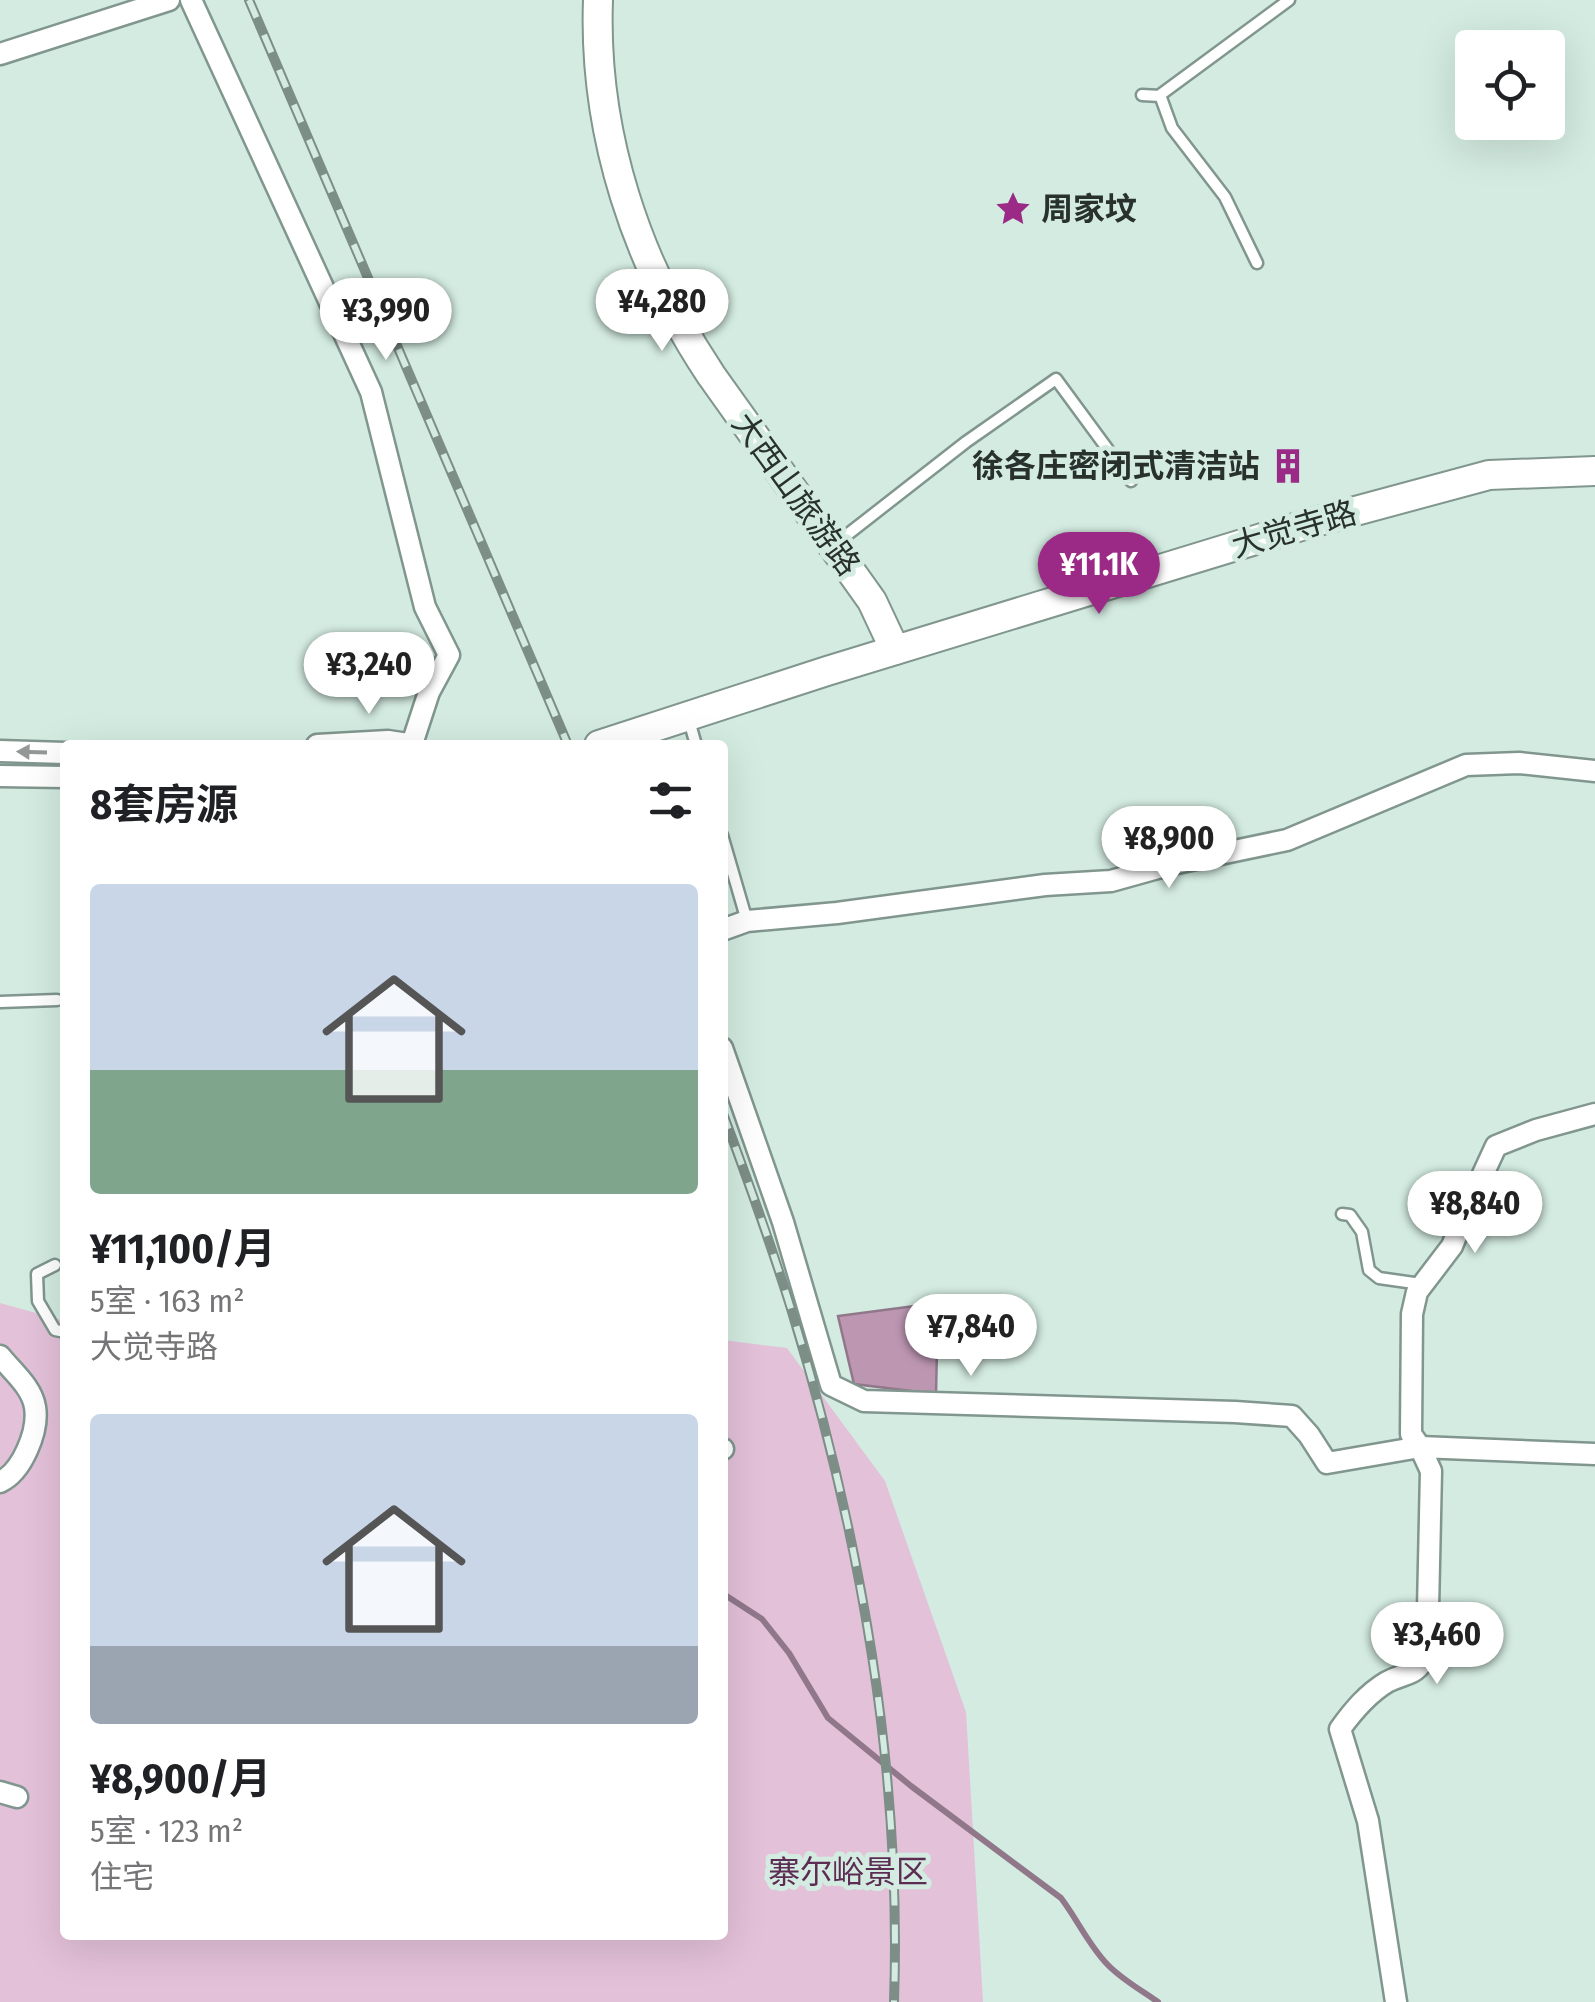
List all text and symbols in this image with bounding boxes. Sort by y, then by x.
map controls [1455,30,1565,140]
button: locate [1455,30,1565,140]
place icon: 周家坟 [994,190,1032,228]
place label: 周家坟 [1041,190,1137,228]
pin: ¥4,280 [581,269,743,354]
pin: ¥3,990 [305,278,467,363]
text: ¥4,280 [618,282,706,320]
text: ¥3,990 [342,291,430,329]
street label: 大西山旅游路 [724,405,868,583]
place label: 徐各庄密闭式清洁站 [972,447,1260,485]
building icon: 徐各庄密闭式清洁站 [1269,447,1307,485]
street label: 大觉寺路 [1227,493,1361,565]
pin: ¥11.1K [1018,532,1180,617]
text: ¥11.1K [1060,545,1138,583]
pin: ¥3,240 [288,632,450,717]
text: ¥3,240 [326,645,412,683]
one-way arrow [16,744,48,760]
icon: filters [643,773,698,828]
text: 8套房源 [90,780,238,830]
pin: ¥8,900 [1088,806,1250,891]
text: ¥8,900 [1123,819,1215,857]
icon: home [304,949,484,1129]
pin: ¥8,840 [1394,1171,1556,1256]
text: ¥8,840 [1429,1184,1521,1222]
text: ¥11,100/月 [90,1224,276,1274]
text: 5室 · 163 m² [90,1282,245,1320]
pin: ¥7,840 [890,1294,1052,1379]
text: ¥7,840 [927,1307,1015,1345]
text: 大觉寺路 [90,1328,218,1366]
icon: home [304,1479,484,1659]
pin: ¥3,460 [1356,1602,1518,1687]
text: ¥3,460 [1393,1615,1481,1653]
text: ¥8,900/月 [90,1754,271,1804]
text: 5室 · 123 m² [90,1812,243,1850]
park label: 寨尔峪景区 [768,1853,928,1891]
text: 住宅 [90,1858,154,1896]

